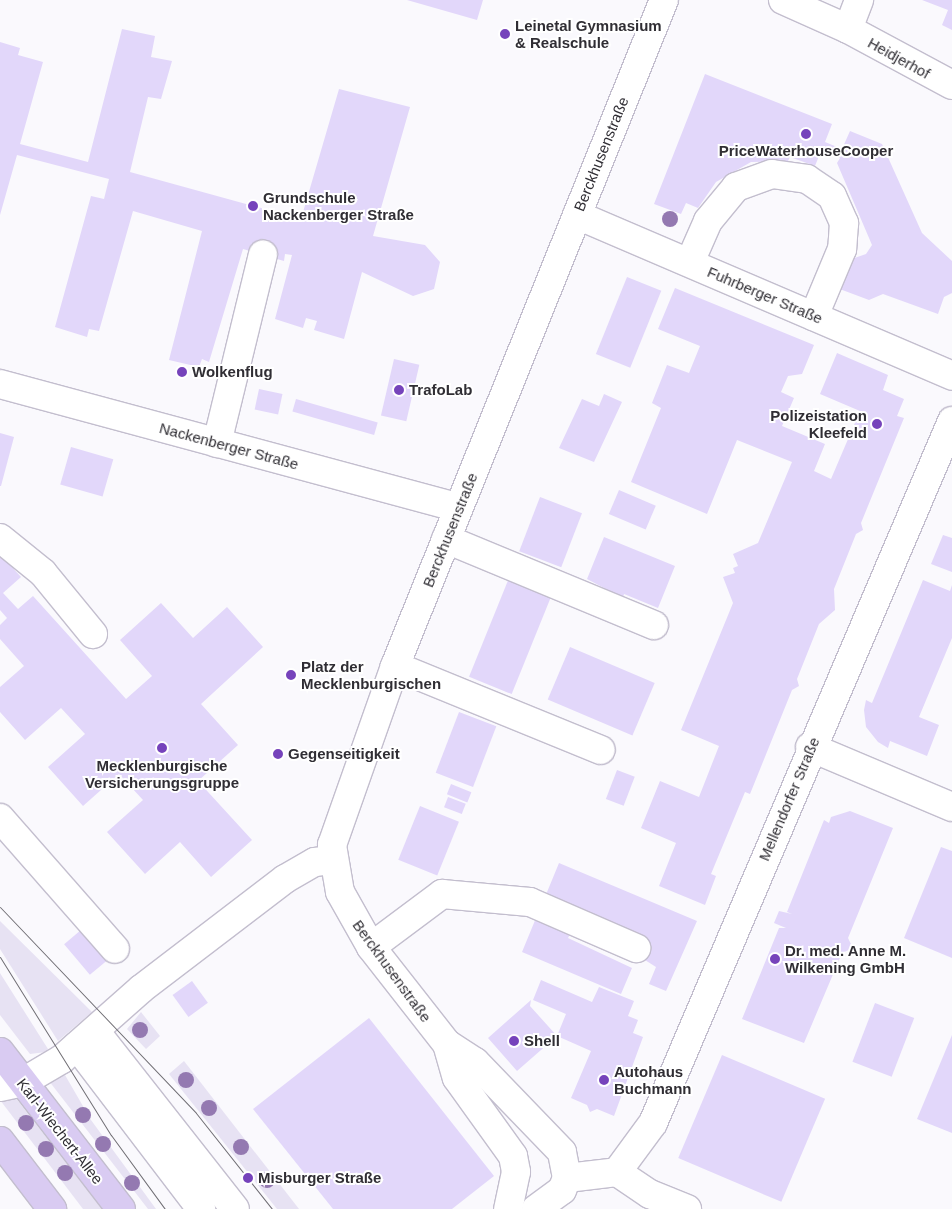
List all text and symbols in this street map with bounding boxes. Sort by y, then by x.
place label: Leinetal Gymnasium & Realschule [515,16,662,51]
marker: Leinetal Gymnasium & Realschule [499,28,511,40]
street label: Heidjerhof [865,34,933,82]
street label: Berckhusenstraße [570,94,632,214]
marker: PriceWaterhouseCooper [800,128,812,140]
place label: PriceWaterhouseCooper [719,142,893,160]
place label: Grundschule Nackenberger Straße [263,188,414,223]
marker: Grundschule Nackenberger Straße [247,200,259,212]
street label: Fuhrberger Straße [705,263,825,327]
place label: Wolkenflug [192,363,273,381]
marker: Wolkenflug [176,366,188,378]
place label: TrafoLab [409,381,472,399]
marker: TrafoLab [393,384,405,396]
place label: Polizeistation Kleefeld [770,406,867,441]
marker: Polizeistation Kleefeld [871,418,883,430]
street label: Nackenberger Straße [157,419,301,473]
street label: Berckhusenstraße [419,470,481,590]
place label: Platz der Mecklenburgischen [301,657,441,692]
marker: Platz der Mecklenburgischen [285,669,297,681]
street label: Mellendorfer Straße [755,734,823,864]
marker: Mecklenburgische Versicherungsgruppe [156,742,168,754]
place label: Gegenseitigkeit [288,745,400,763]
marker: Gegenseitigkeit [272,748,284,760]
place label: Mecklenburgische Versicherungsgruppe [85,756,239,791]
street label: Berckhusenstraße [349,916,435,1026]
place label: Dr. med. Anne M. Wilkening GmbH [785,941,907,976]
marker: Dr. med. Anne M. Wilkening GmbH [769,953,781,965]
place label: Shell [524,1032,560,1050]
marker: Shell [508,1035,520,1047]
place label: Autohaus Buchmann [614,1062,692,1097]
marker: Autohaus Buchmann [598,1074,610,1086]
street label: Karl-Wiechert-Allee [13,1075,107,1187]
place label: Misburger Straße [258,1169,381,1187]
marker: Misburger Straße [242,1172,254,1184]

